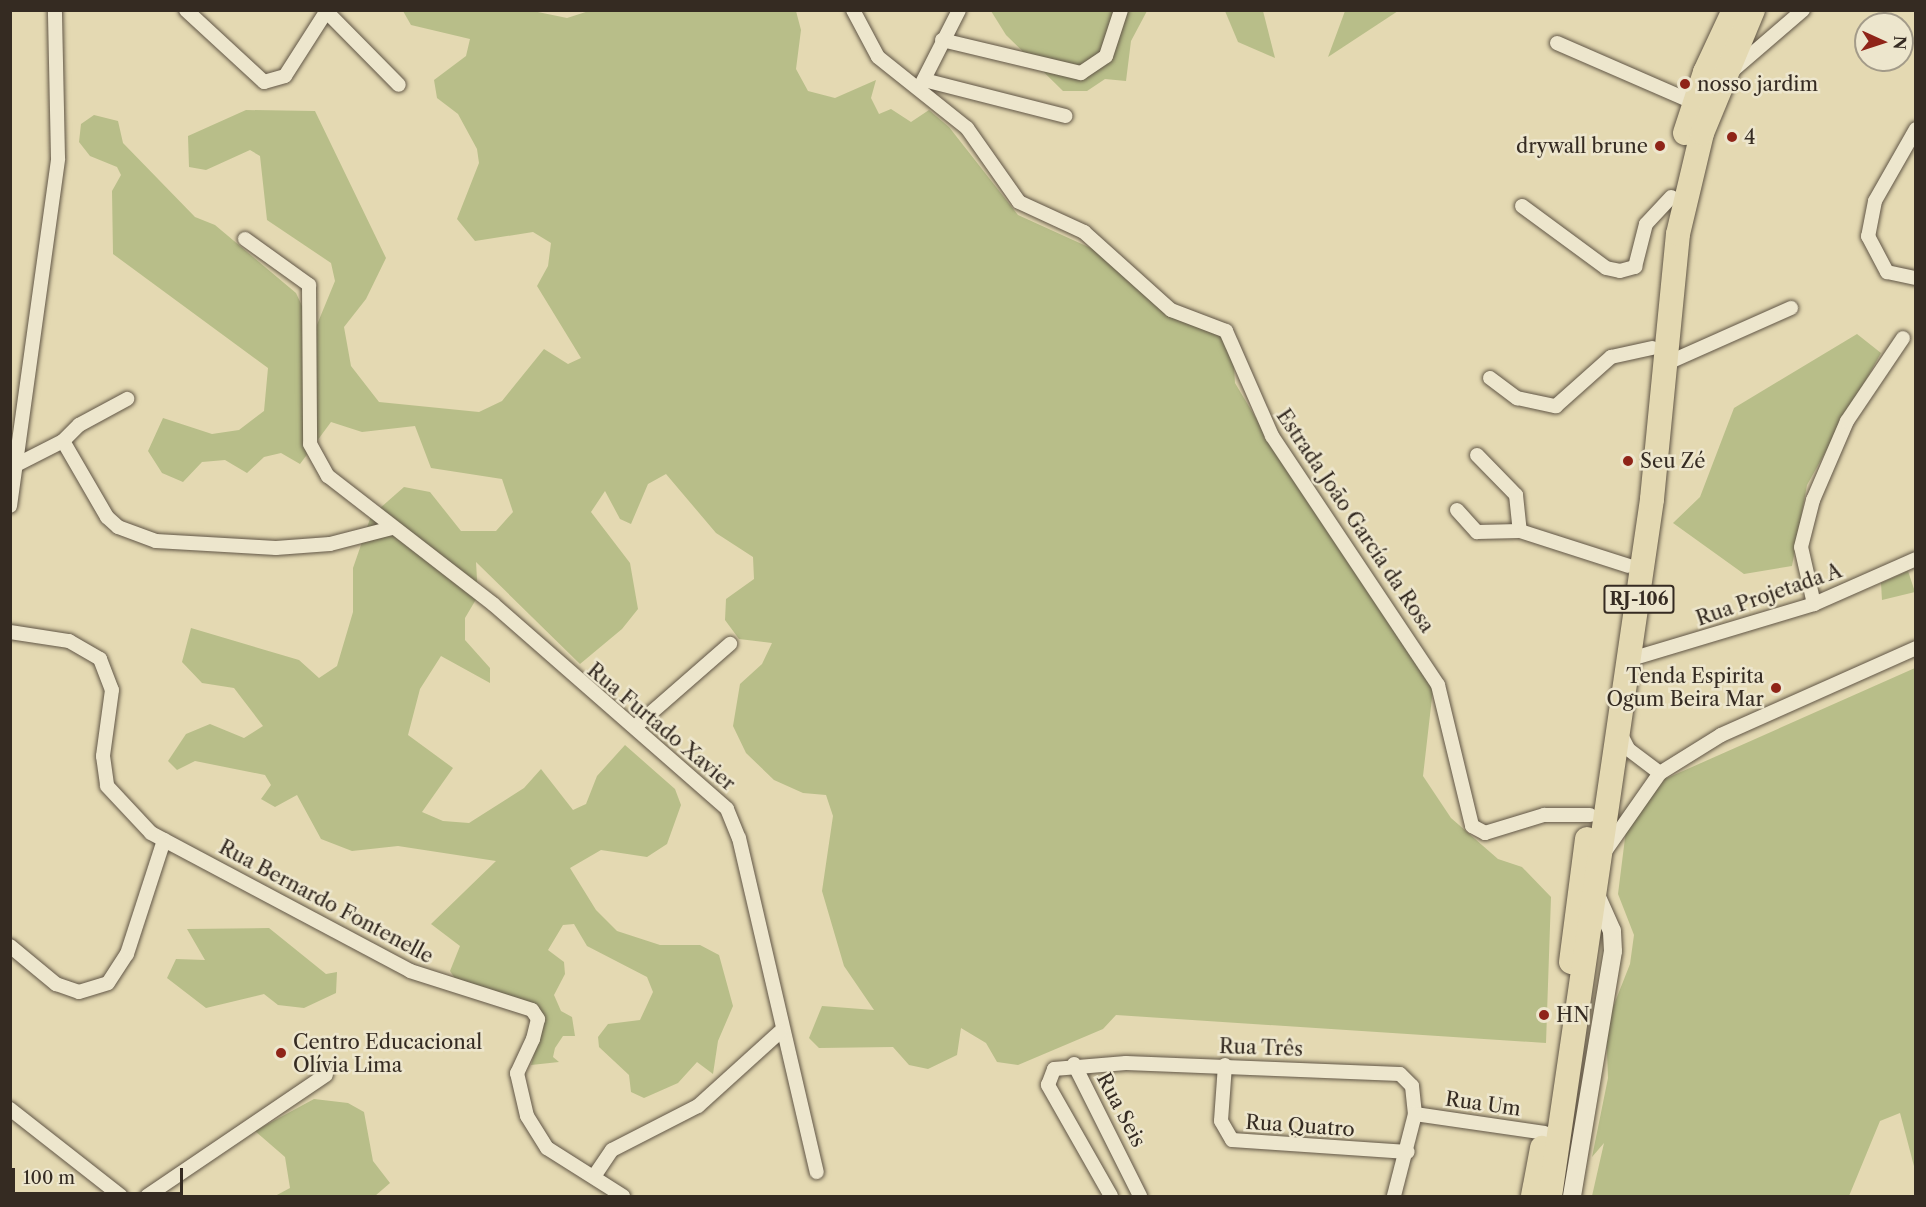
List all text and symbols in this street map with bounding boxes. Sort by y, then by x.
north arrow [1854,12,1914,72]
text: N [1890,35,1910,50]
place label: nosso jardim [1697,72,1818,96]
marker: nosso jardim [1678,77,1692,91]
place label: 4 [1744,125,1756,149]
marker: 4 [1725,130,1739,144]
place label: drywall brune [1516,134,1648,158]
marker: drywall brune [1653,139,1667,153]
street label: Estrada João García da Rosa [1271,404,1439,638]
place label: Seu Zé [1640,449,1706,473]
marker: Seu Zé [1621,454,1635,468]
street label: Rua Projetada A [1692,559,1846,631]
road number: RJ-106 [1603,584,1675,614]
street label: Rua Furtado Xavier [582,658,740,796]
place label: Tenda Espirita Ogum Beira Mar [1606,664,1764,711]
marker: Tenda Espirita Ogum Beira Mar [1769,681,1783,695]
street label: Rua Bernardo Fontenelle [215,835,437,969]
place label: HN [1556,1003,1590,1027]
marker: HN [1537,1008,1551,1022]
place label: Centro Educacional Olívia Lima [293,1030,482,1077]
street label: Rua Três [1218,1035,1304,1061]
marker: Centro Educacional Olívia Lima [274,1046,288,1060]
street label: Rua Seis [1091,1069,1151,1151]
street label: Rua Um [1444,1087,1522,1121]
street label: Rua Quatro [1244,1110,1356,1142]
scale bar [15,1156,186,1194]
text: 100 m [23,1167,75,1189]

